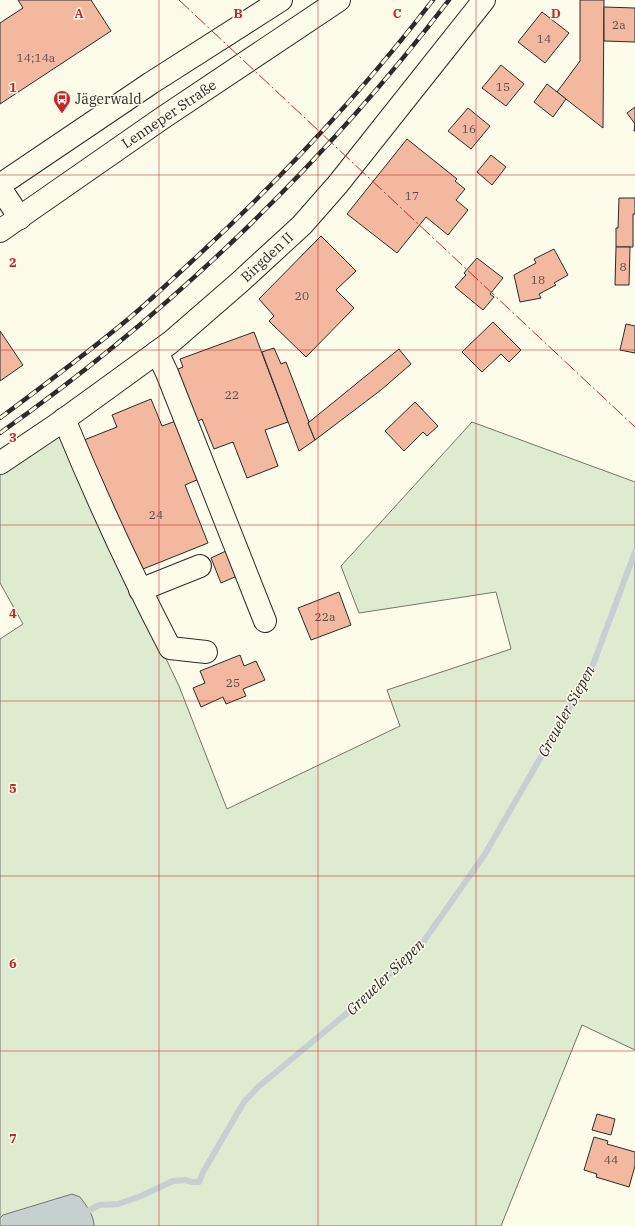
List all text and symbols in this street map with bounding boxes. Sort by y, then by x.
text: A [74,5,84,22]
text: B [233,5,243,22]
text: C [393,5,402,22]
text: D [551,5,561,22]
house number: 2a [612,17,626,32]
house number: 14 [537,31,551,46]
house number: 14;14a [17,50,56,65]
street label: Lenneper Straße [118,76,220,152]
text: 1 [9,79,17,96]
house number: 15 [496,79,510,94]
bus stop icon: Jägerwald [52,89,72,114]
place label: Jägerwald [75,90,142,108]
house number: 16 [462,121,476,136]
house number: 17 [405,188,419,203]
street label: Birgden II [237,228,297,286]
text: 2 [9,254,17,271]
house number: 8 [619,259,627,274]
house number: 18 [531,272,545,287]
house number: 20 [295,288,309,303]
house number: 22 [225,387,239,402]
text: 3 [9,429,17,446]
house number: 24 [149,507,163,522]
text: 4 [9,605,17,622]
house number: 22a [315,609,336,624]
water label: Greueler Siepen [533,662,599,760]
house number: 25 [226,675,240,690]
text: 5 [9,780,17,797]
water label: Greueler Siepen [342,935,429,1019]
text: 6 [9,955,17,972]
text: 7 [9,1130,17,1147]
house number: 44 [604,1152,618,1167]

